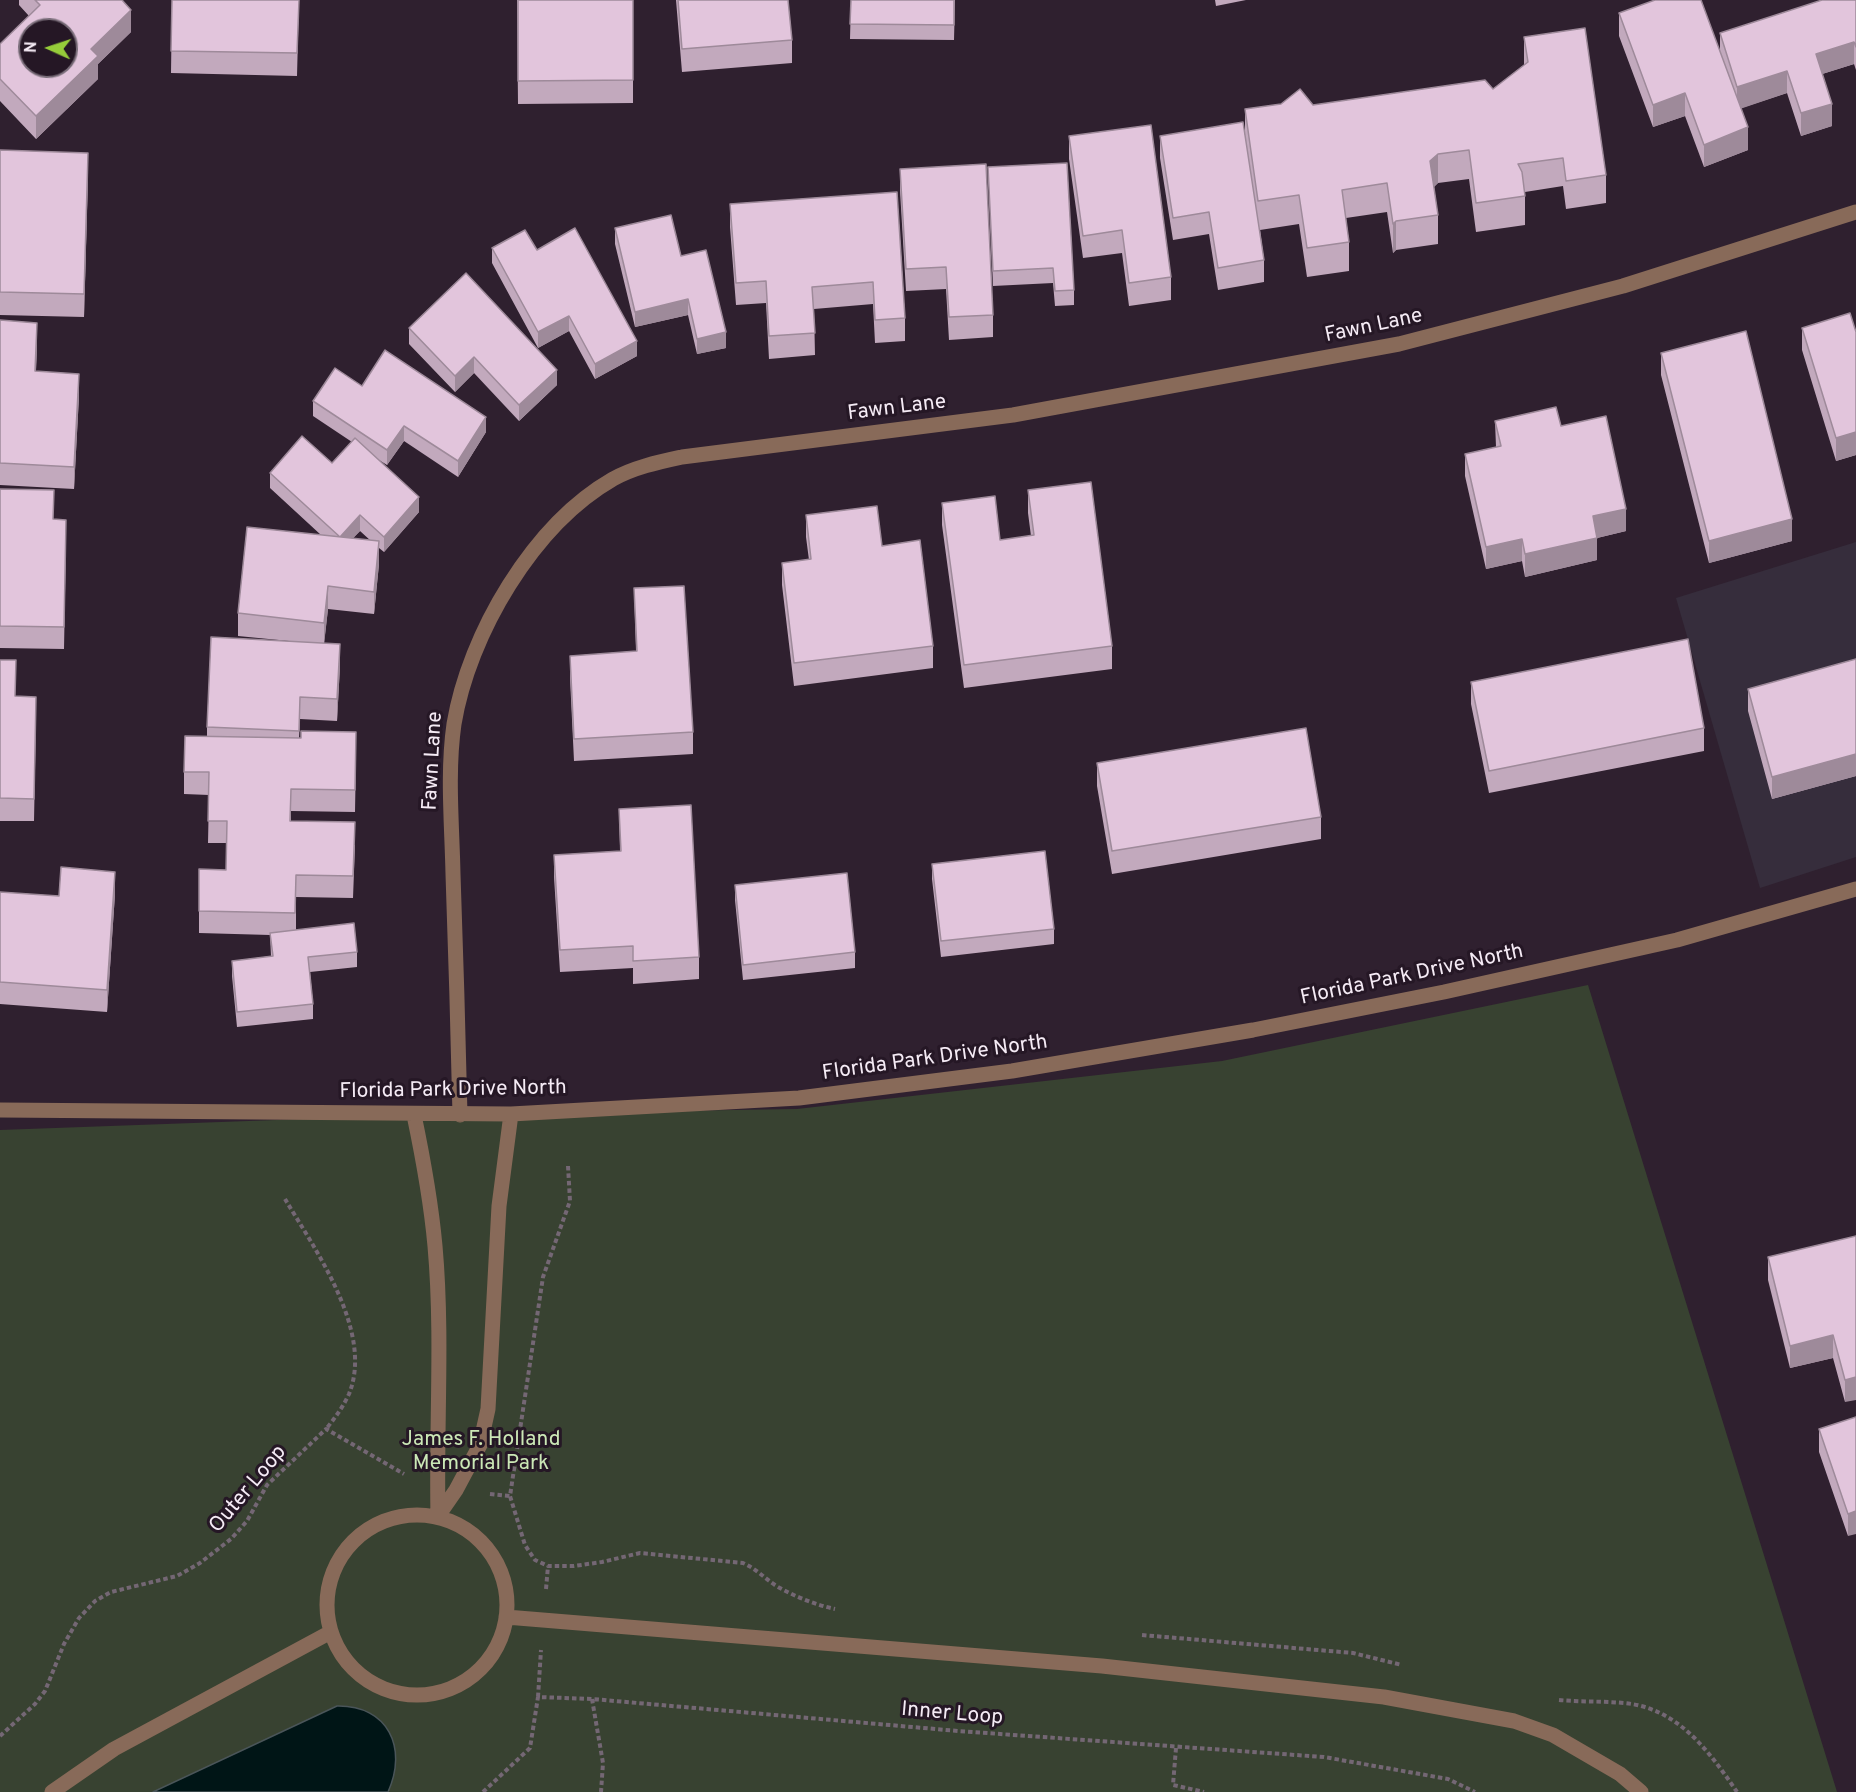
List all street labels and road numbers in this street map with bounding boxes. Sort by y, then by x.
street label: Fawn Lane [1323,304,1425,350]
street label: Fawn Lane [846,390,948,428]
street label: Fawn Lane [419,711,449,811]
street label: Florida Park Drive North [1298,940,1526,1012]
street label: Florida Park Drive North [821,1031,1049,1087]
street label: Florida Park Drive North [339,1076,567,1106]
street label: Outer Loop [205,1441,293,1539]
street label: Inner Loop [900,1698,1004,1732]

